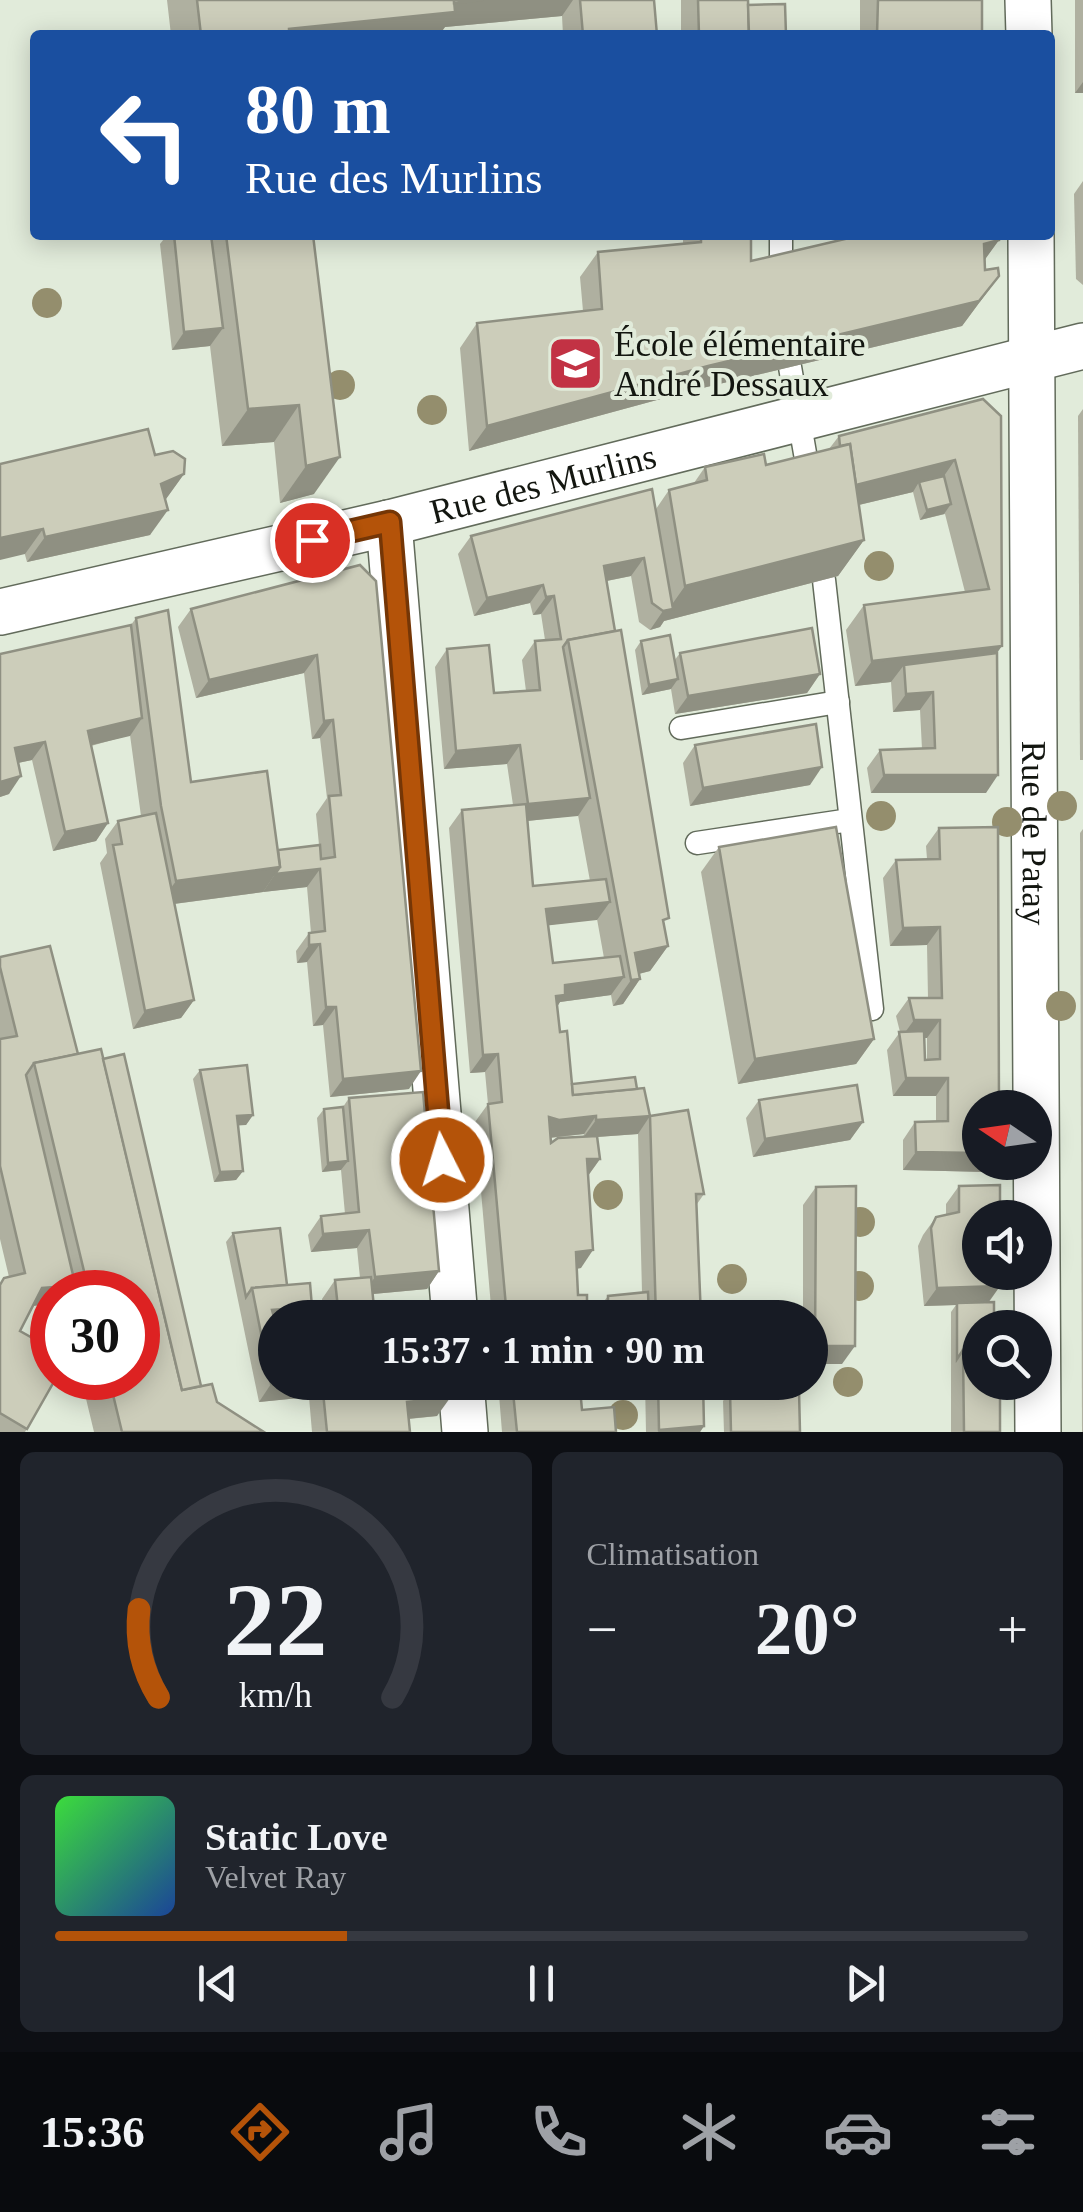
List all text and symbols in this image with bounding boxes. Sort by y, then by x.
icon: left [80,70,210,200]
text: 80 m [245,71,391,148]
text: Rue des Murlins [245,153,543,203]
place label: École élémentaire André Dessaux [614,325,866,404]
school or university icon: École élémentaire André Dessaux [545,334,605,394]
street label: Rue des Murlins [426,437,660,532]
pin [270,498,355,583]
icon: arrive [285,513,340,568]
street label: Rue de Patay [1014,741,1054,926]
north arrow [962,1090,1052,1180]
map controls [962,1090,1052,1400]
position arrow [390,1108,494,1212]
button: sound [962,1200,1052,1290]
speed limit sign: 30 [30,1270,160,1400]
button: search [962,1310,1052,1400]
text: 15:37 · 1 min · 90 m [382,1329,705,1371]
text: Climatisation [587,1536,759,1572]
text: 22 [224,1562,328,1677]
text: 20° [755,1587,860,1670]
text: − [587,1599,618,1660]
text: + [997,1599,1028,1660]
text: km/h [239,1675,313,1715]
text: Static Love [205,1816,388,1858]
text: Velvet Ray [205,1859,346,1895]
icon: previous [190,1956,245,2011]
icon: pause [514,1956,569,2011]
icon: next [838,1956,893,2011]
icon: directions [225,2097,295,2167]
icon: music [374,2097,444,2167]
icon: phone [524,2097,594,2167]
icon: climate [674,2097,744,2167]
icon: car [823,2097,893,2167]
icon: filters [973,2097,1043,2167]
text: 15:36 [40,2107,145,2157]

